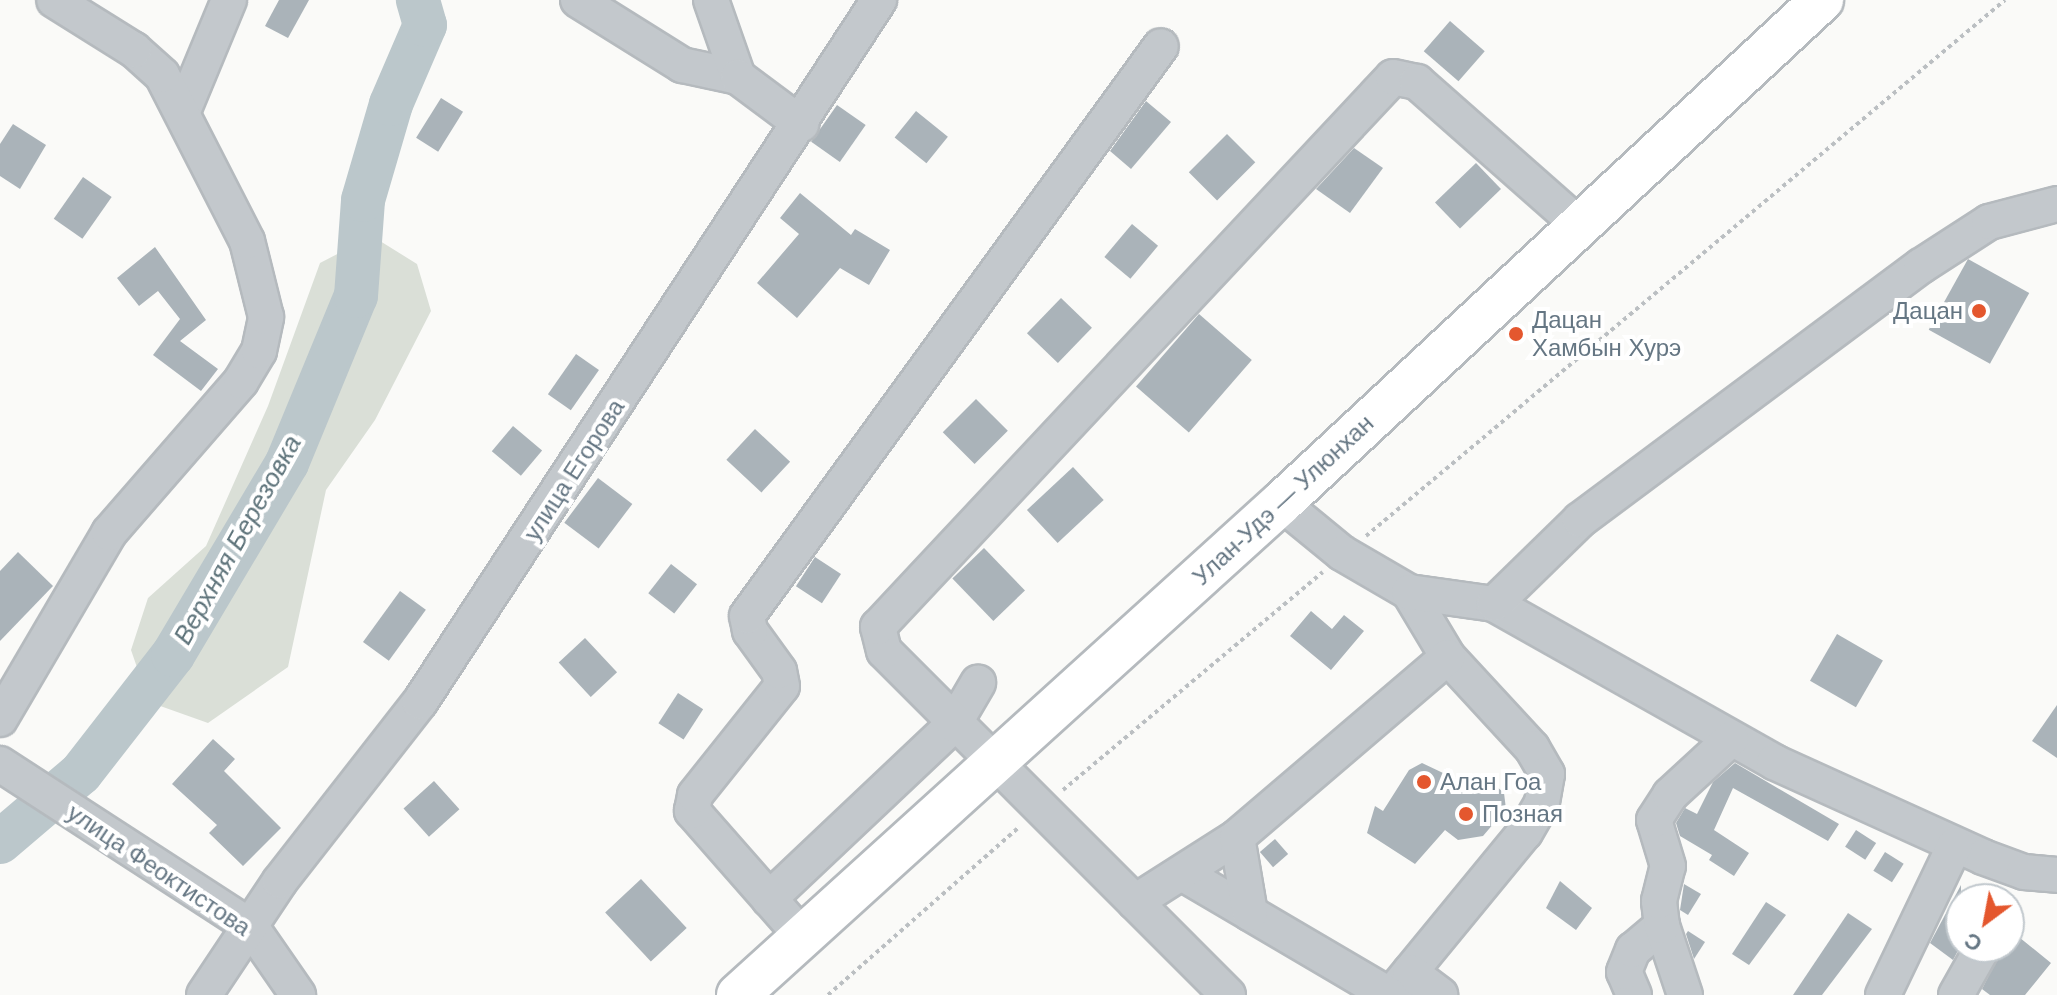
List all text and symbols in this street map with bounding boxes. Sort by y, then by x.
place label: Дацан [1893,297,1963,325]
marker: Дацан [1970,302,1988,320]
place label: Дацан Хамбын Хурэ [1532,306,1681,362]
marker: Дацан Хамбын Хурэ [1507,325,1525,343]
street label: улица Егорова [518,394,630,546]
street label: Улан-Удэ — Улюнхан [1187,409,1379,591]
water label: Верхняя Березовка [168,430,308,650]
place label: Алан Гоа [1440,768,1541,796]
marker: Алан Гоа [1415,773,1433,791]
street label: улица Феоктистова [62,798,256,942]
place label: Позная [1482,800,1563,828]
marker: Позная [1457,805,1475,823]
north arrow [1945,883,2025,963]
text: С [1960,927,1986,957]

